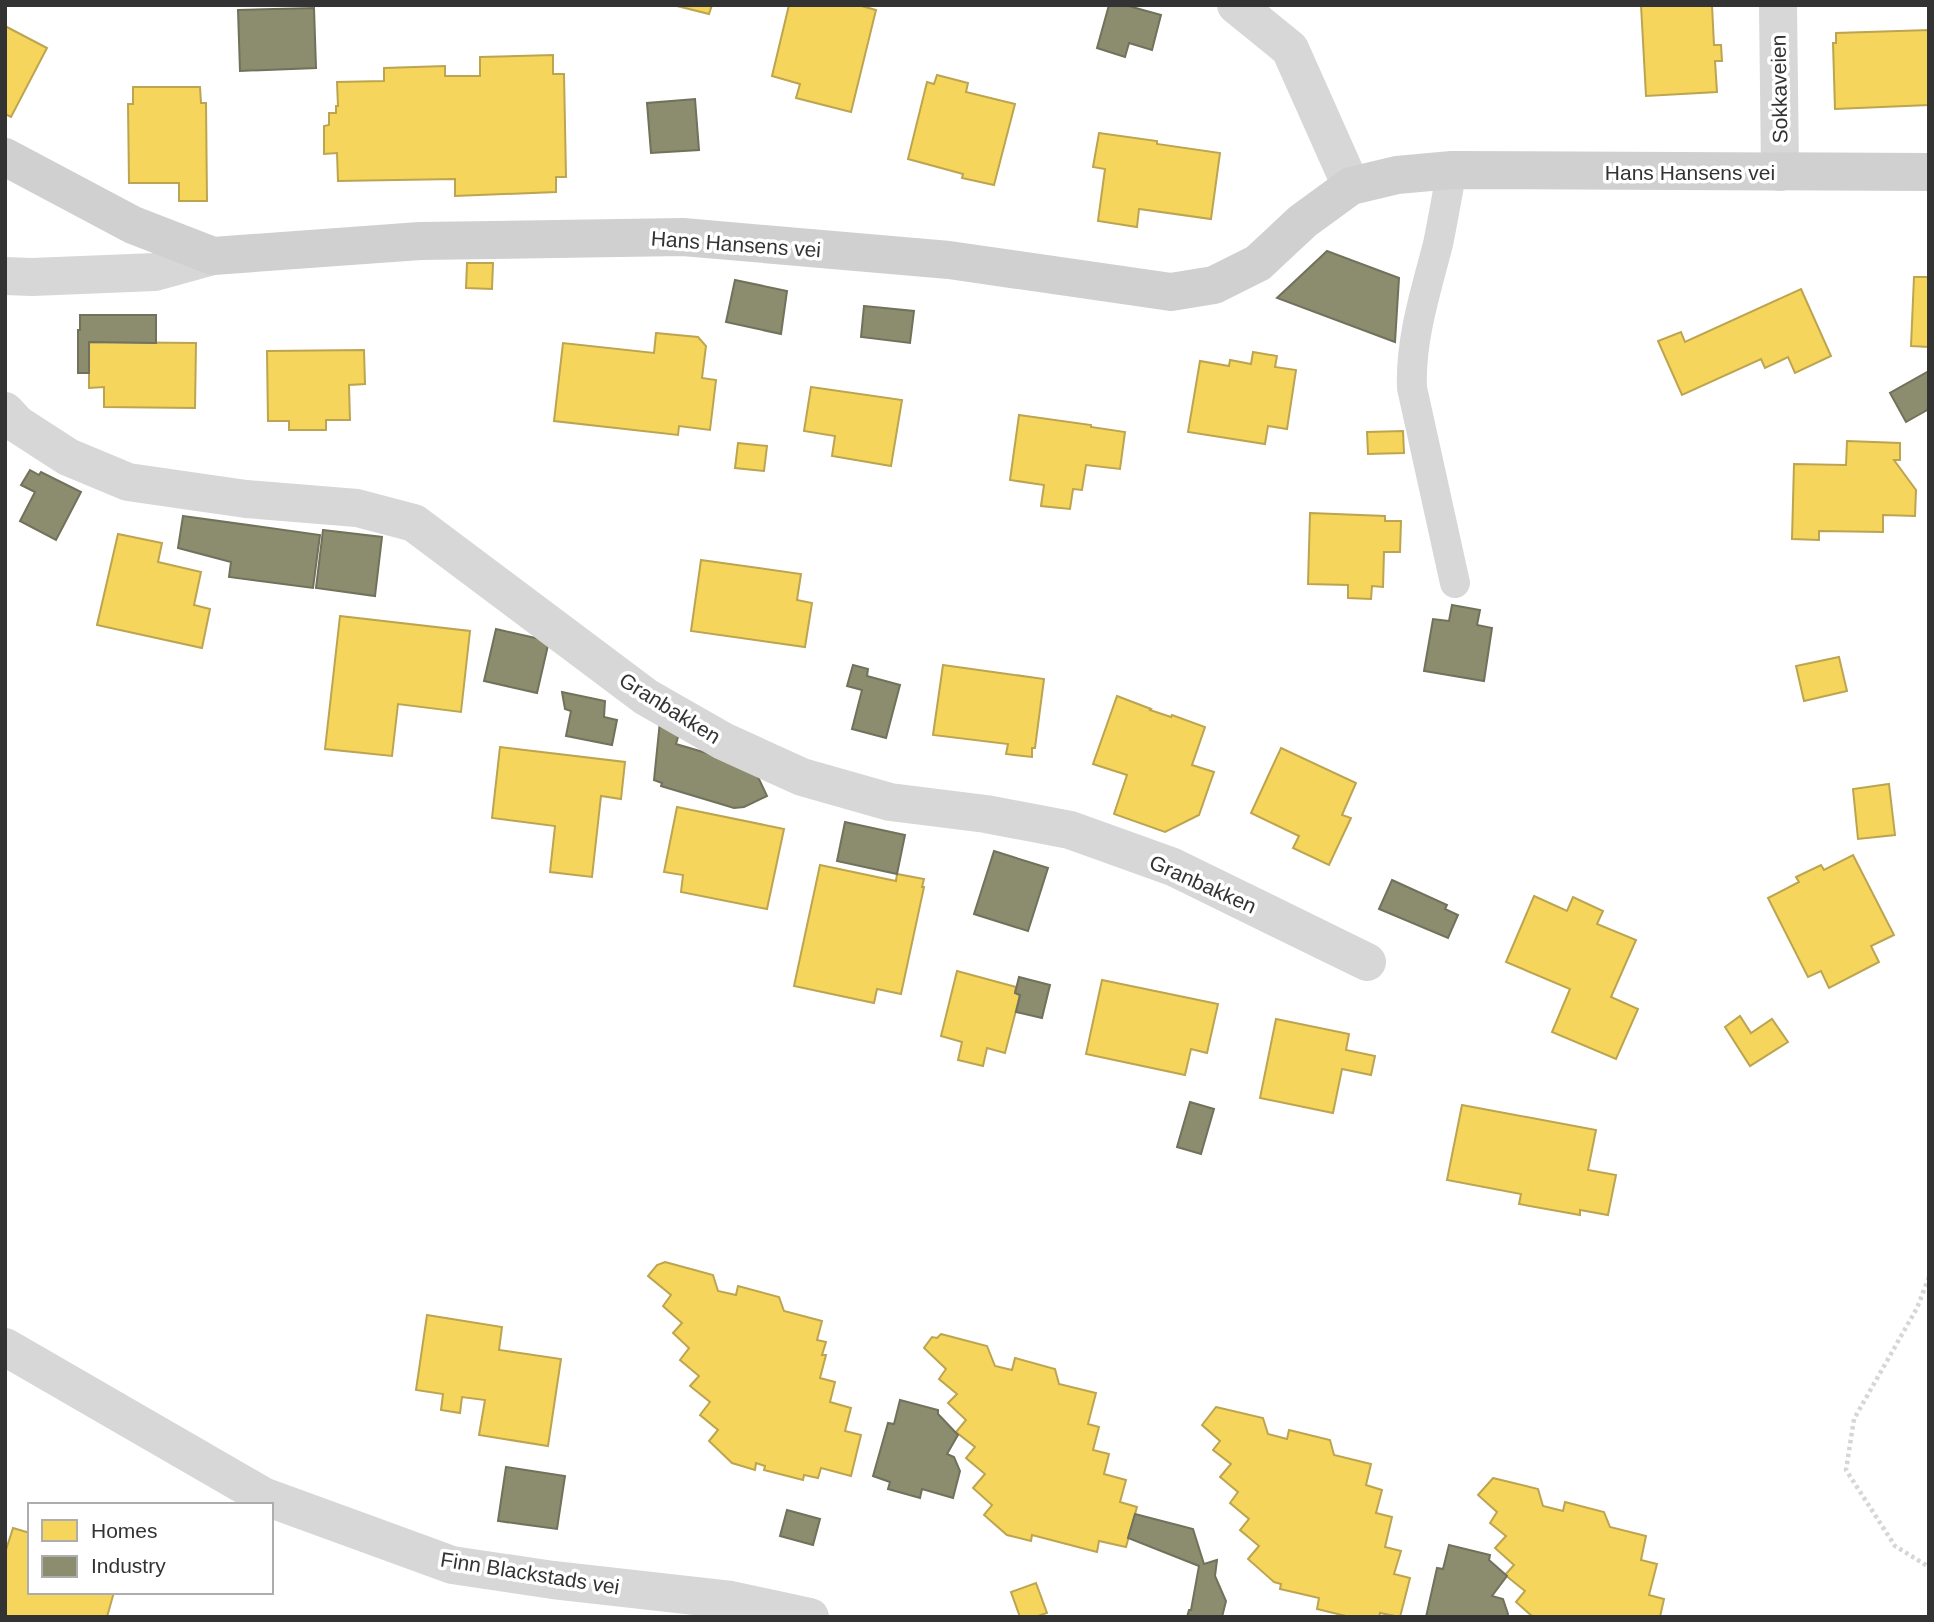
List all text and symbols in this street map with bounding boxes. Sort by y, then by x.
street label: Sokkaveien [1767,35,1791,143]
street label: Hans Hansens vei [1605,161,1775,184]
street label: Hans Hansens vei [650,227,822,261]
street label: Granbakken [615,668,725,748]
street label: Granbakken [1146,850,1260,918]
legend [28,1503,273,1594]
text: Homes [91,1519,158,1542]
street label: Finn Blackstads vei [439,1547,621,1599]
text: Industry [91,1554,166,1577]

